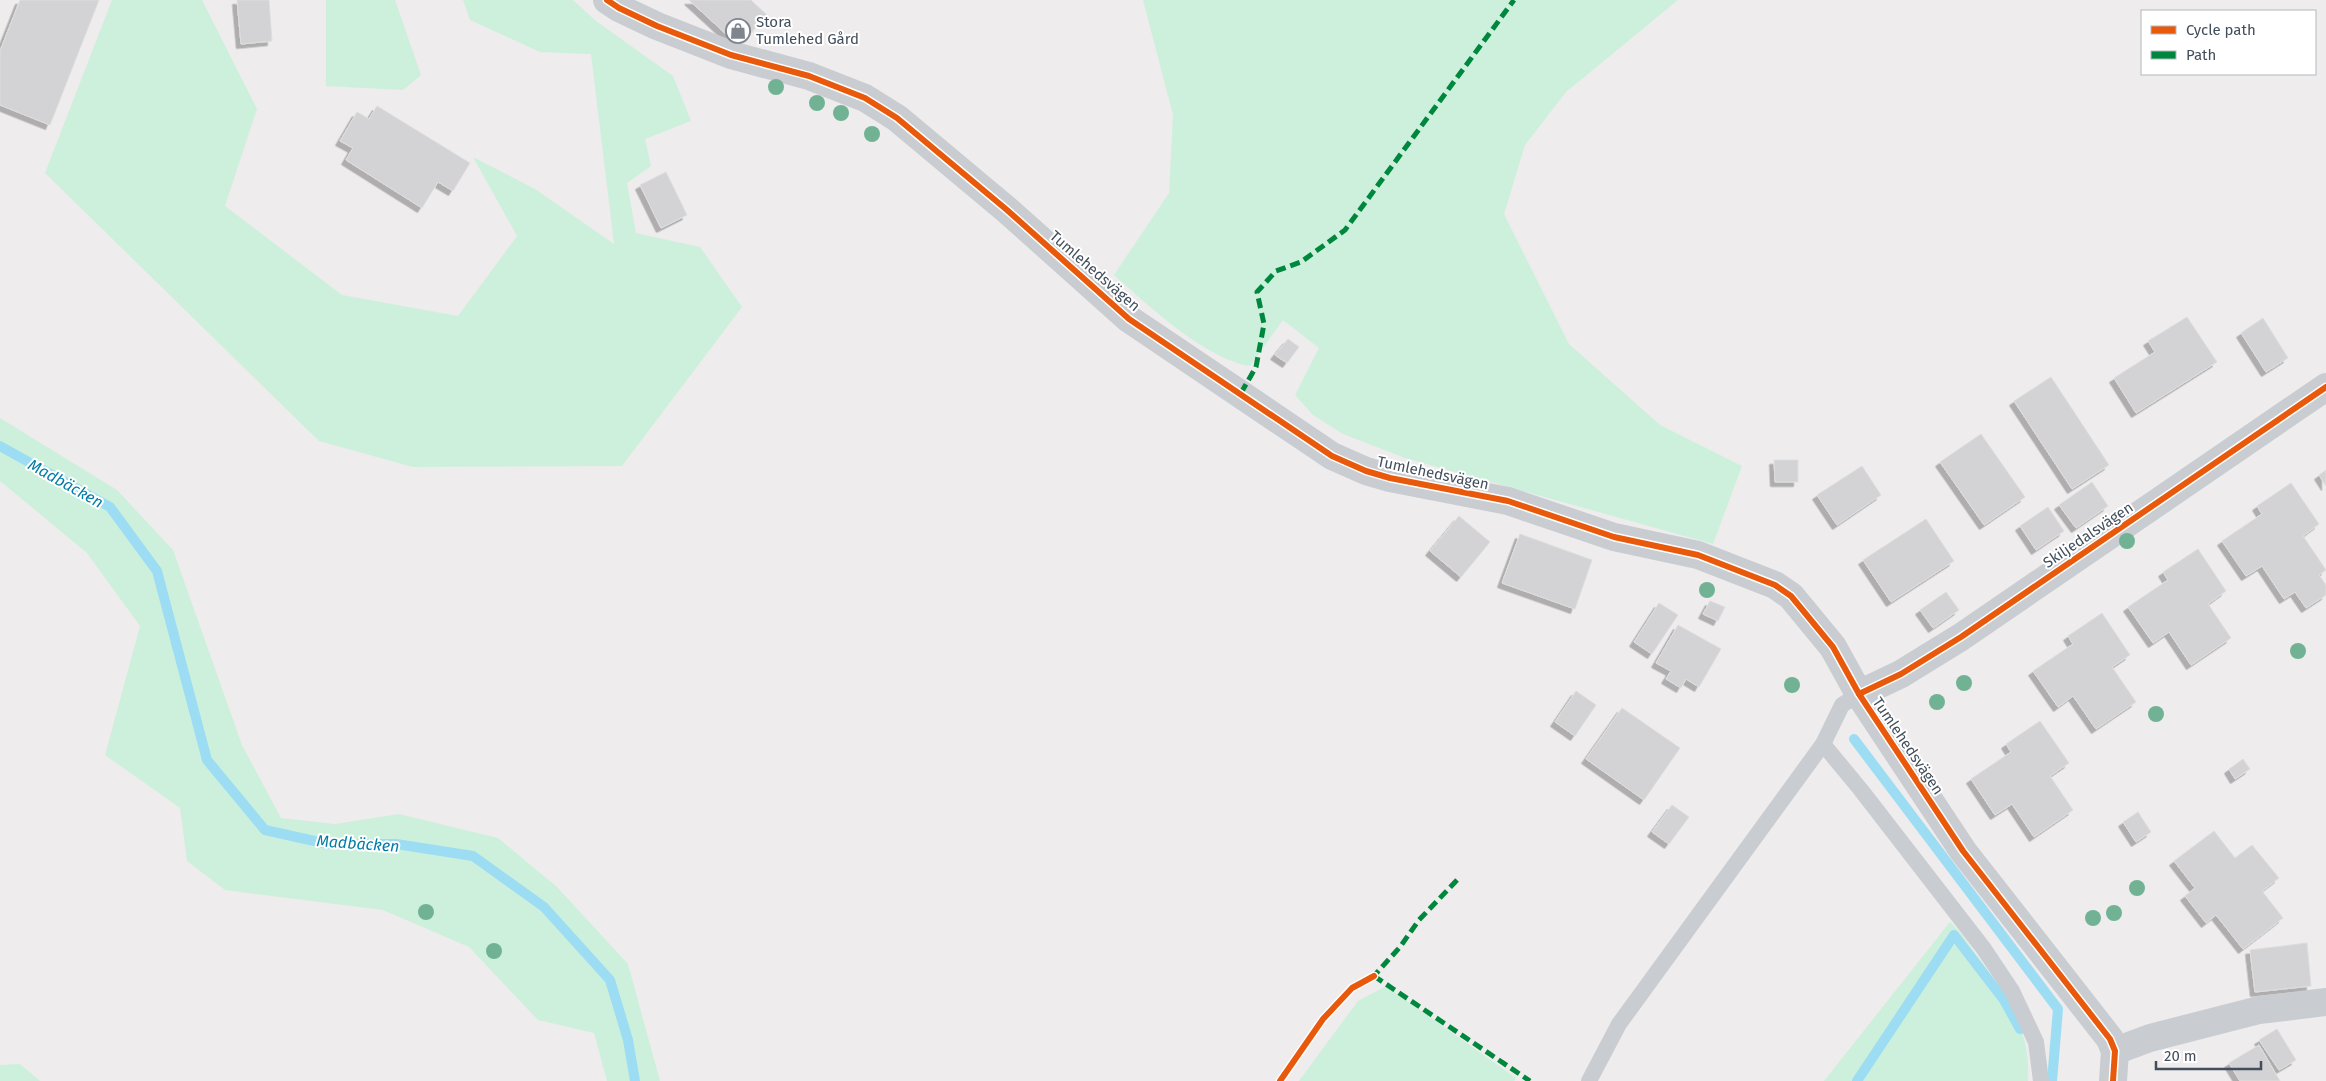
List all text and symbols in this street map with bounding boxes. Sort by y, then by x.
legend [2141,10,2316,75]
place label: Stora Tumlehed Gård [756,13,859,48]
shop icon: Stora Tumlehed Gård [725,18,751,44]
text: Cycle path [2186,21,2256,39]
text: Path [2186,46,2216,64]
street label: Tumlehedsvägen [1046,227,1144,315]
street label: Tumlehedsvägen [1376,452,1490,494]
water label: Madbäcken [25,455,107,512]
street label: Skiljedalsvägen [2040,498,2136,572]
street label: Tumlehedsvägen [1869,694,1947,798]
water label: Madbäcken [316,831,400,856]
scale bar [2156,1038,2261,1070]
text: 20 m [2164,1047,2197,1065]

